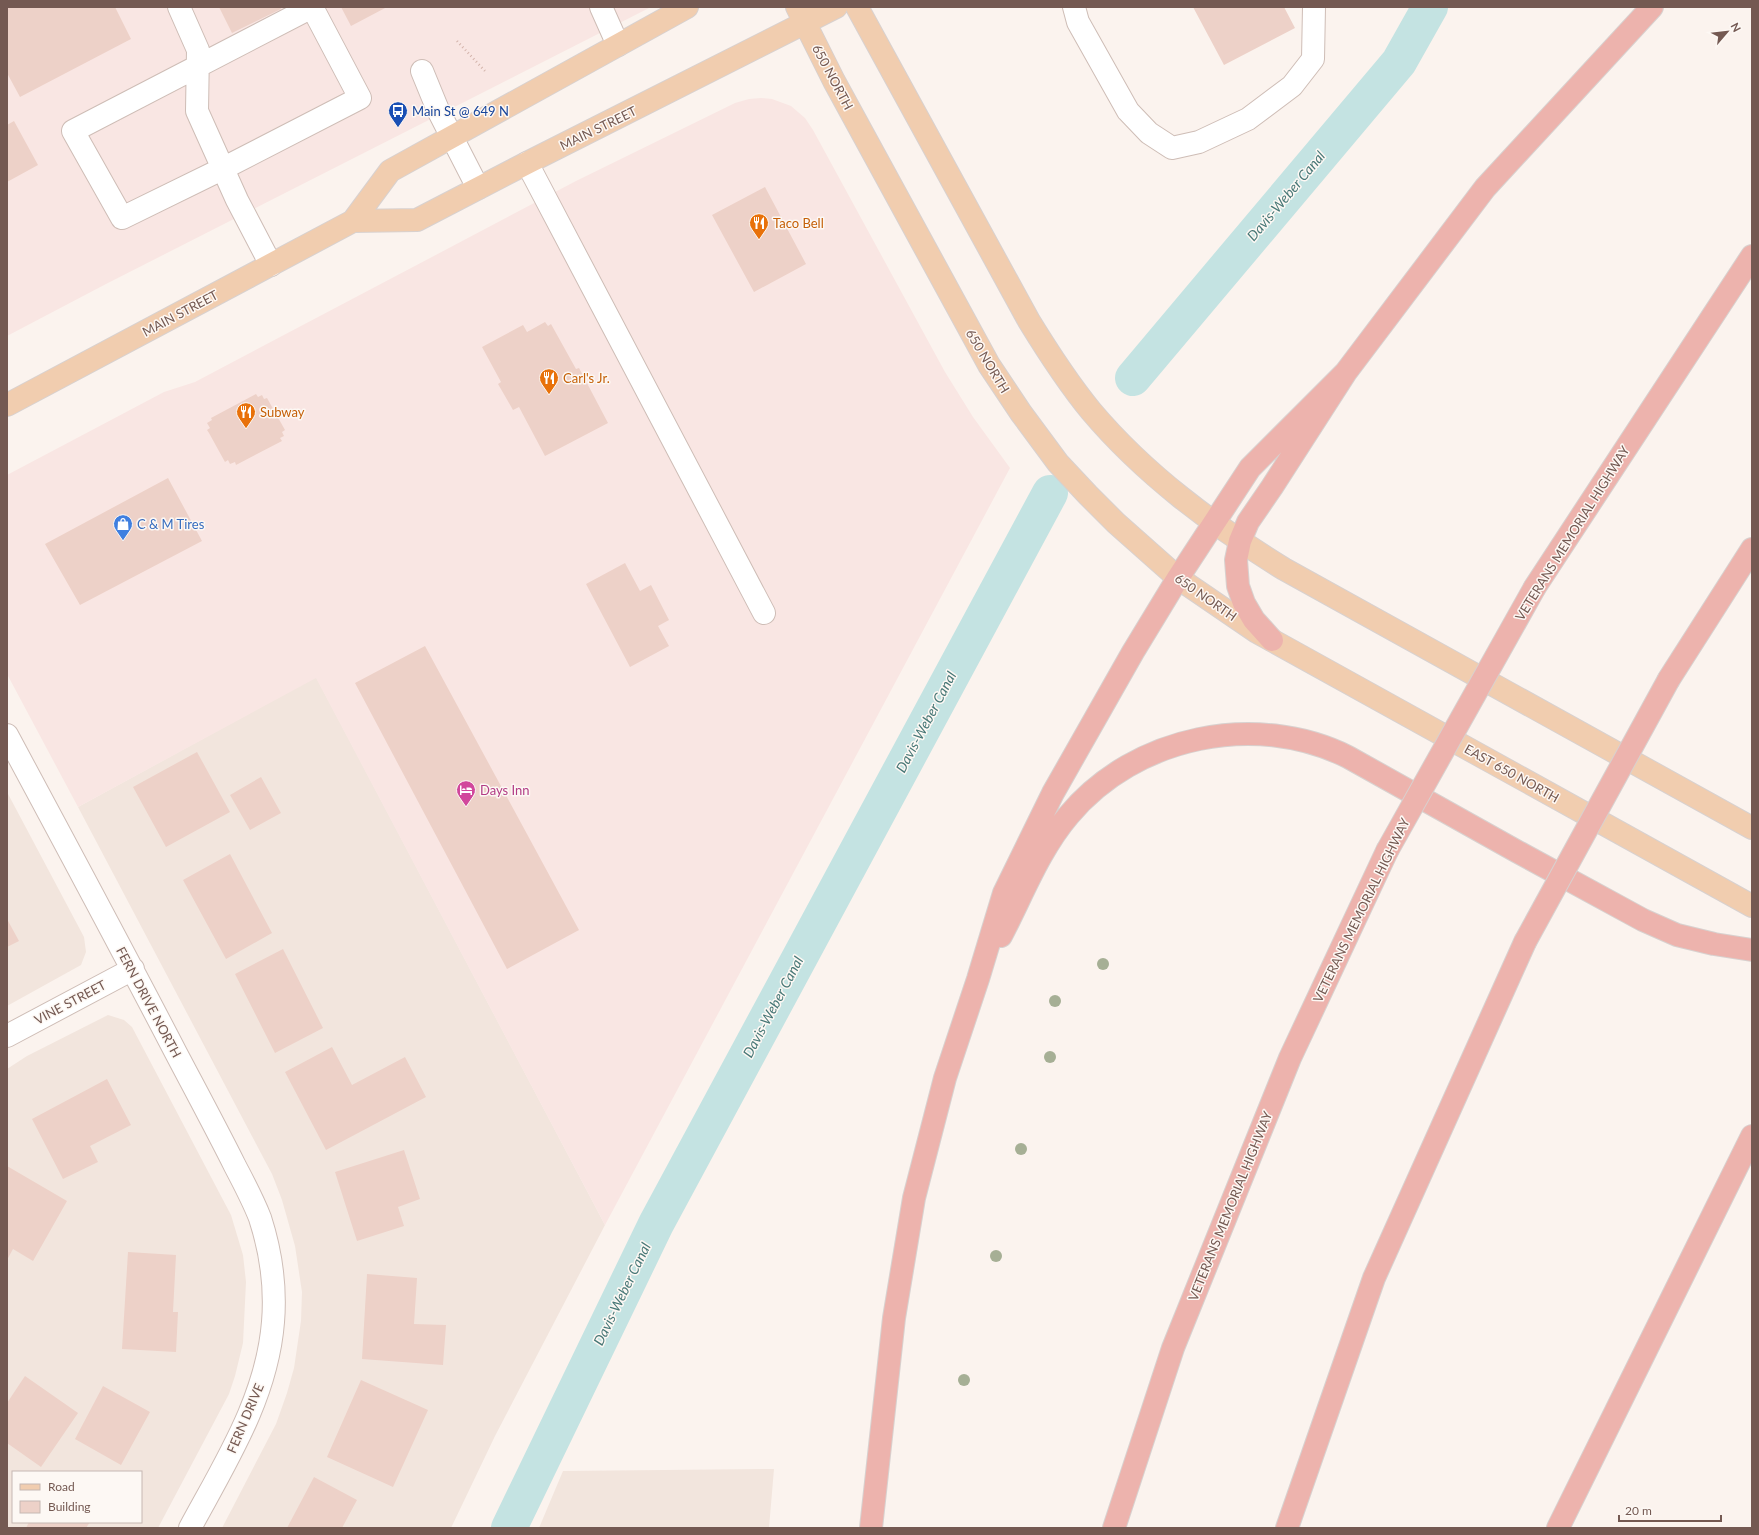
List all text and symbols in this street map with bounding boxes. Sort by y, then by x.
north arrow [1707,12,1747,52]
text: N [1729,20,1744,34]
street label: 650 NORTH [809,42,857,112]
bus stop icon: Main St @ 649 N [387,100,409,128]
street label: MAIN STREET [557,102,639,153]
place label: Main St @ 649 N [412,103,509,119]
water label: Davis-Weber Canal [1243,147,1328,244]
restaurant icon: Taco Bell [748,212,770,240]
place label: Taco Bell [773,215,824,231]
street label: MAIN STREET [139,286,221,340]
street label: 650 NORTH [963,326,1013,396]
restaurant icon: Carl's Jr. [538,367,560,395]
place label: Carl's Jr. [563,370,610,386]
restaurant icon: Subway [235,401,257,429]
place label: Subway [260,404,305,420]
street label: VETERANS MEMORIAL HIGHWAY [1511,442,1633,623]
shop icon: C & M Tires [112,513,134,541]
place label: C & M Tires [137,516,205,532]
street label: 650 NORTH [1172,570,1240,624]
water label: Davis-Weber Canal [892,668,959,775]
street label: EAST 650 NORTH [1462,740,1562,806]
hotel icon: Days Inn [455,779,477,807]
place label: Days Inn [480,782,530,798]
street label: VETERANS MEMORIAL HIGHWAY [1309,815,1413,1005]
street label: FERN DRIVE NORTH [113,944,185,1060]
water label: Davis-Weber Canal [739,953,806,1060]
street label: VINE STREET [31,976,109,1028]
street label: VETERANS MEMORIAL HIGHWAY [1185,1108,1276,1303]
water label: Davis-Weber Canal [589,1240,654,1348]
street label: FERN DRIVE [223,1381,267,1455]
legend [12,1471,142,1523]
text: Road [48,1479,75,1494]
scale bar [1619,1497,1721,1523]
text: Building [48,1499,91,1514]
text: 20 m [1625,1503,1652,1518]

